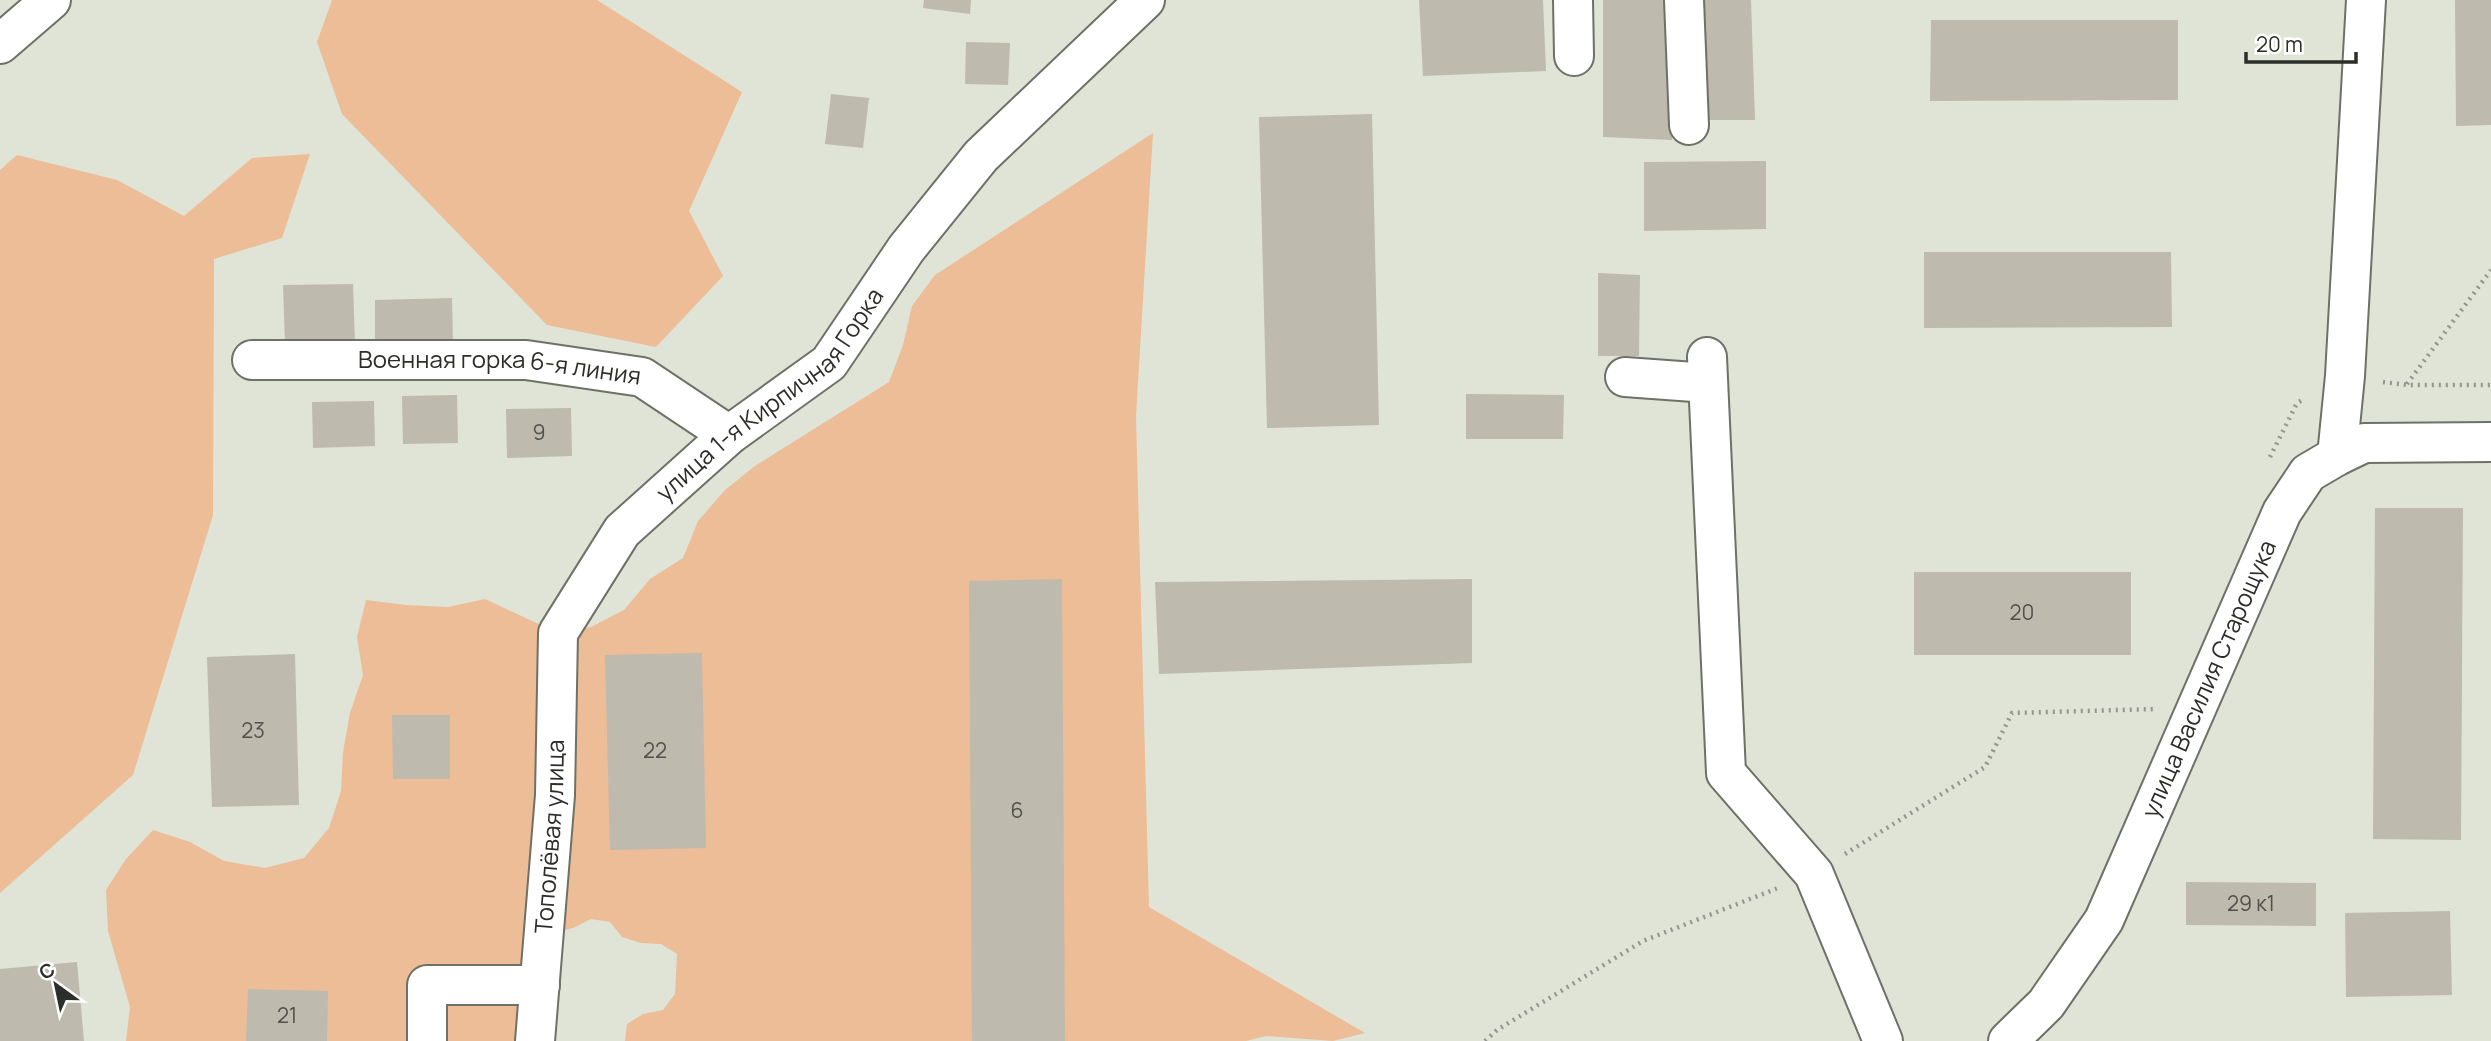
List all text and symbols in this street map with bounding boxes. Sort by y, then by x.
scale bar [2246,21,2356,65]
text: 20 m [2256,30,2303,58]
street label: улица 1-я Кирпичная Горка [648,281,890,508]
street label: Военная горка 6-я линия [358,342,643,392]
house number: 9 [532,418,546,446]
street label: улица Василия Старощука [2133,534,2283,823]
house number: 20 [2010,598,2034,626]
house number: 23 [241,716,265,744]
house number: 22 [643,736,667,764]
street label: Тополёвая улица [526,739,571,935]
house number: 6 [1010,796,1024,824]
house number: 29 к1 [2227,889,2275,917]
north arrow [21,950,91,1020]
text: С [34,956,60,985]
house number: 21 [277,1001,297,1029]

